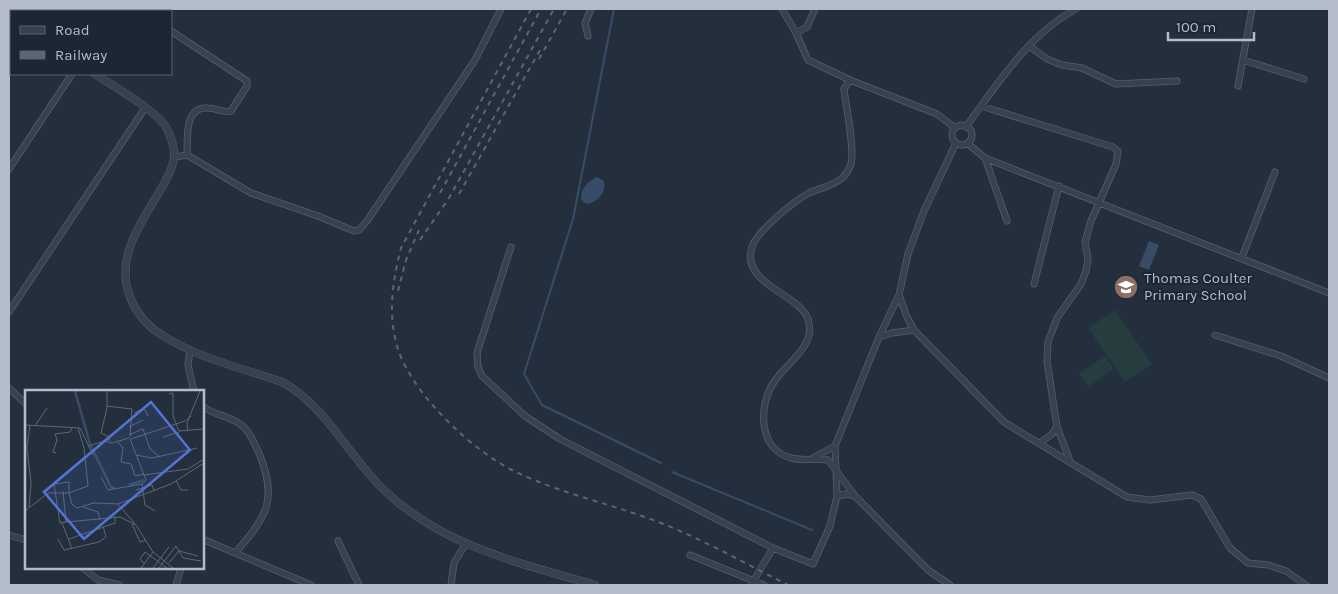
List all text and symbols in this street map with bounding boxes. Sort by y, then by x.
legend [10,10,172,75]
scale bar [1168,10,1254,42]
text: 100 m [1176,18,1216,36]
text: Road [55,21,90,39]
text: Railway [55,46,107,64]
place label: Thomas Coulter Primary School [1144,269,1253,304]
school or university icon: Thomas Coulter Primary School [1113,274,1139,300]
inset map [25,390,204,569]

